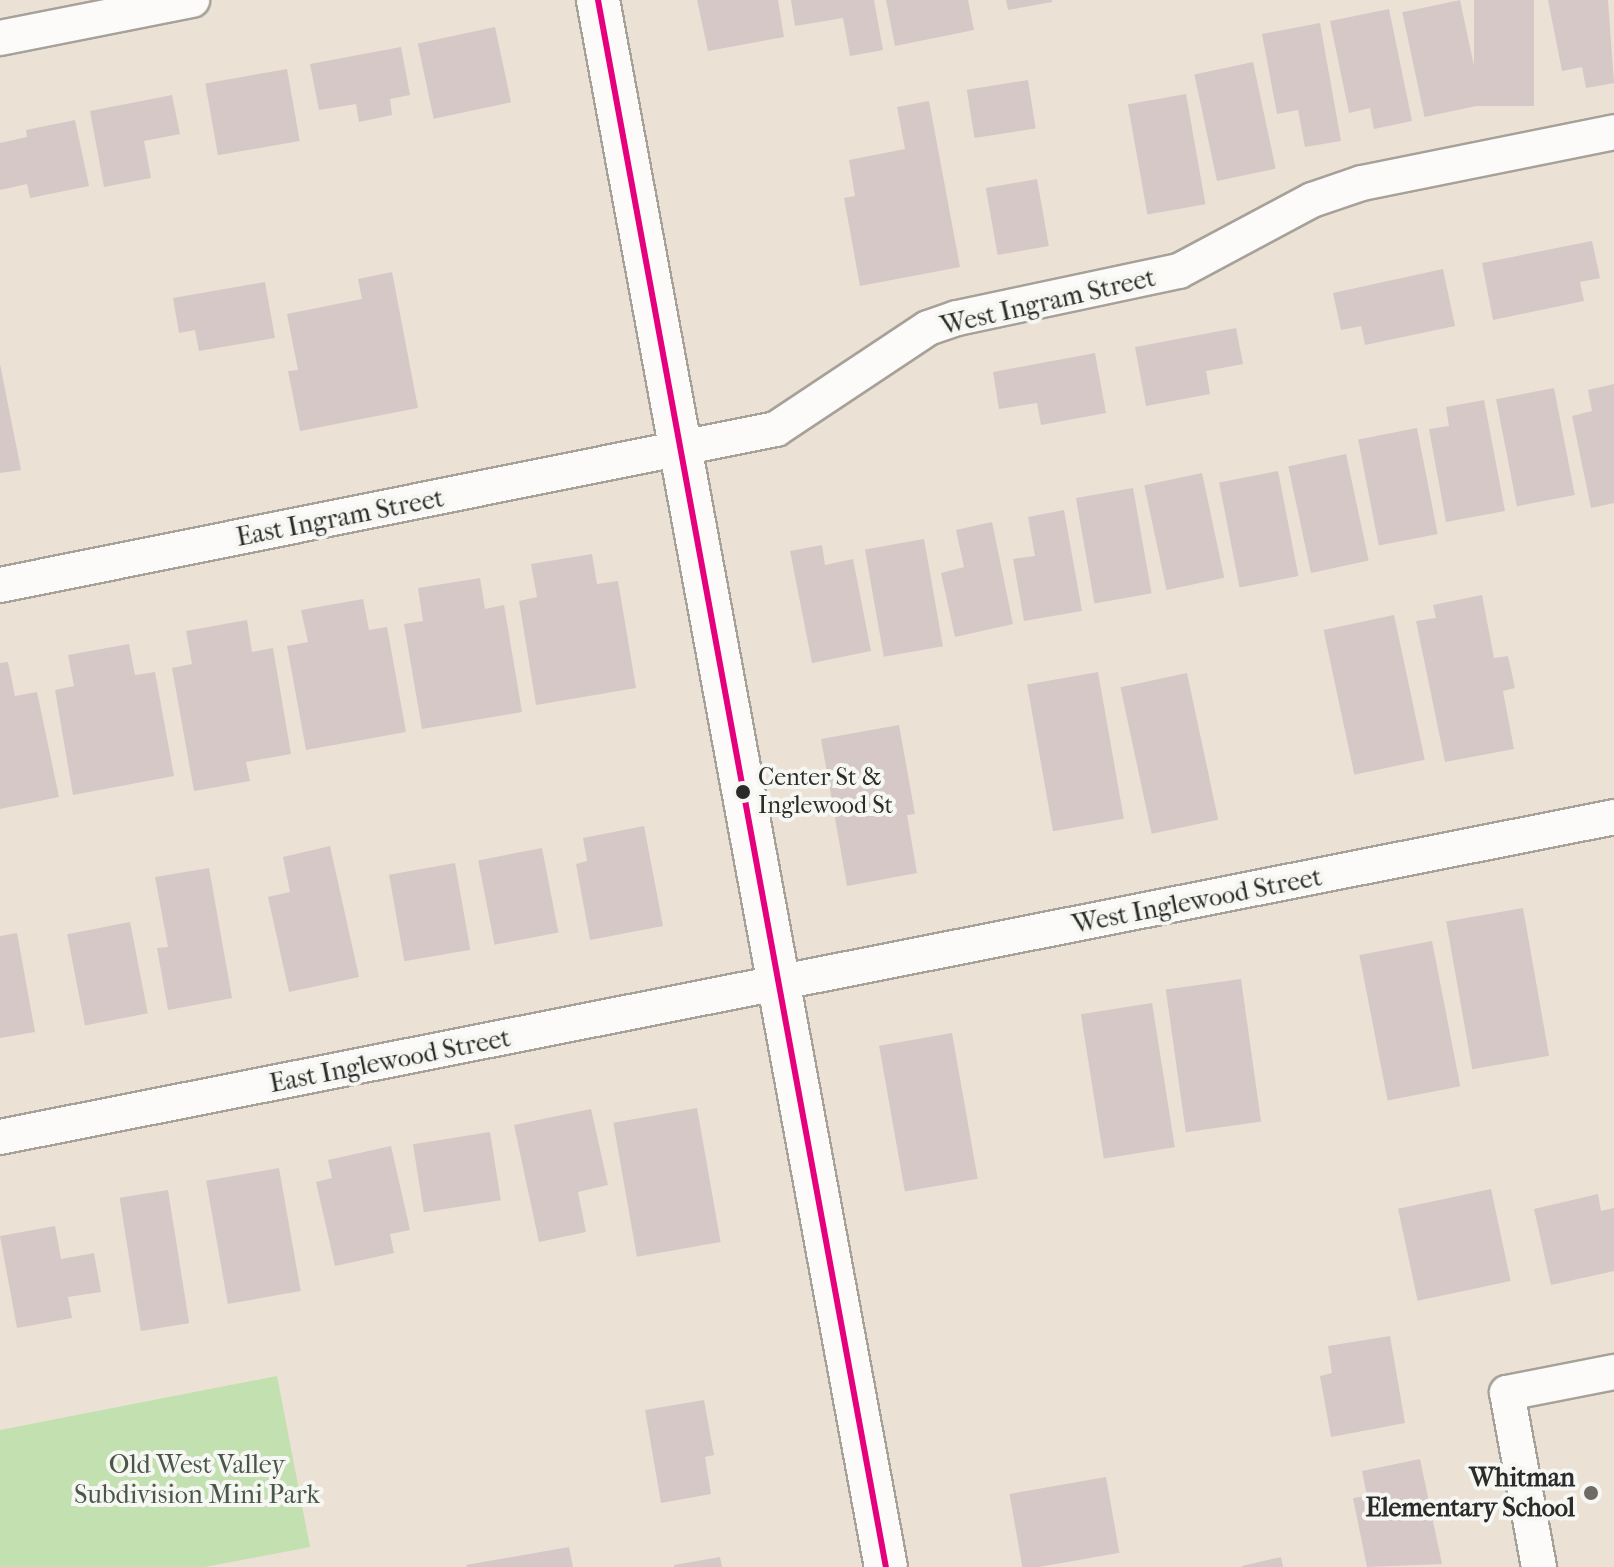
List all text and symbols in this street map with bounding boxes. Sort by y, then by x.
street label: West Ingram Street [938,262,1158,342]
street label: East Ingram Street [234,483,446,553]
place label: Center St & Inglewood St [758,764,893,820]
marker: Center St & Inglewood St [735,784,751,800]
street label: West Inglewood Street [1070,862,1324,940]
street label: East Inglewood Street [267,1022,513,1100]
park label: Old West Valley Subdivision Mini Park [74,1449,320,1510]
place label: Whitman Elementary School [1366,1462,1575,1524]
marker: Whitman Elementary School [1582,1484,1600,1502]

